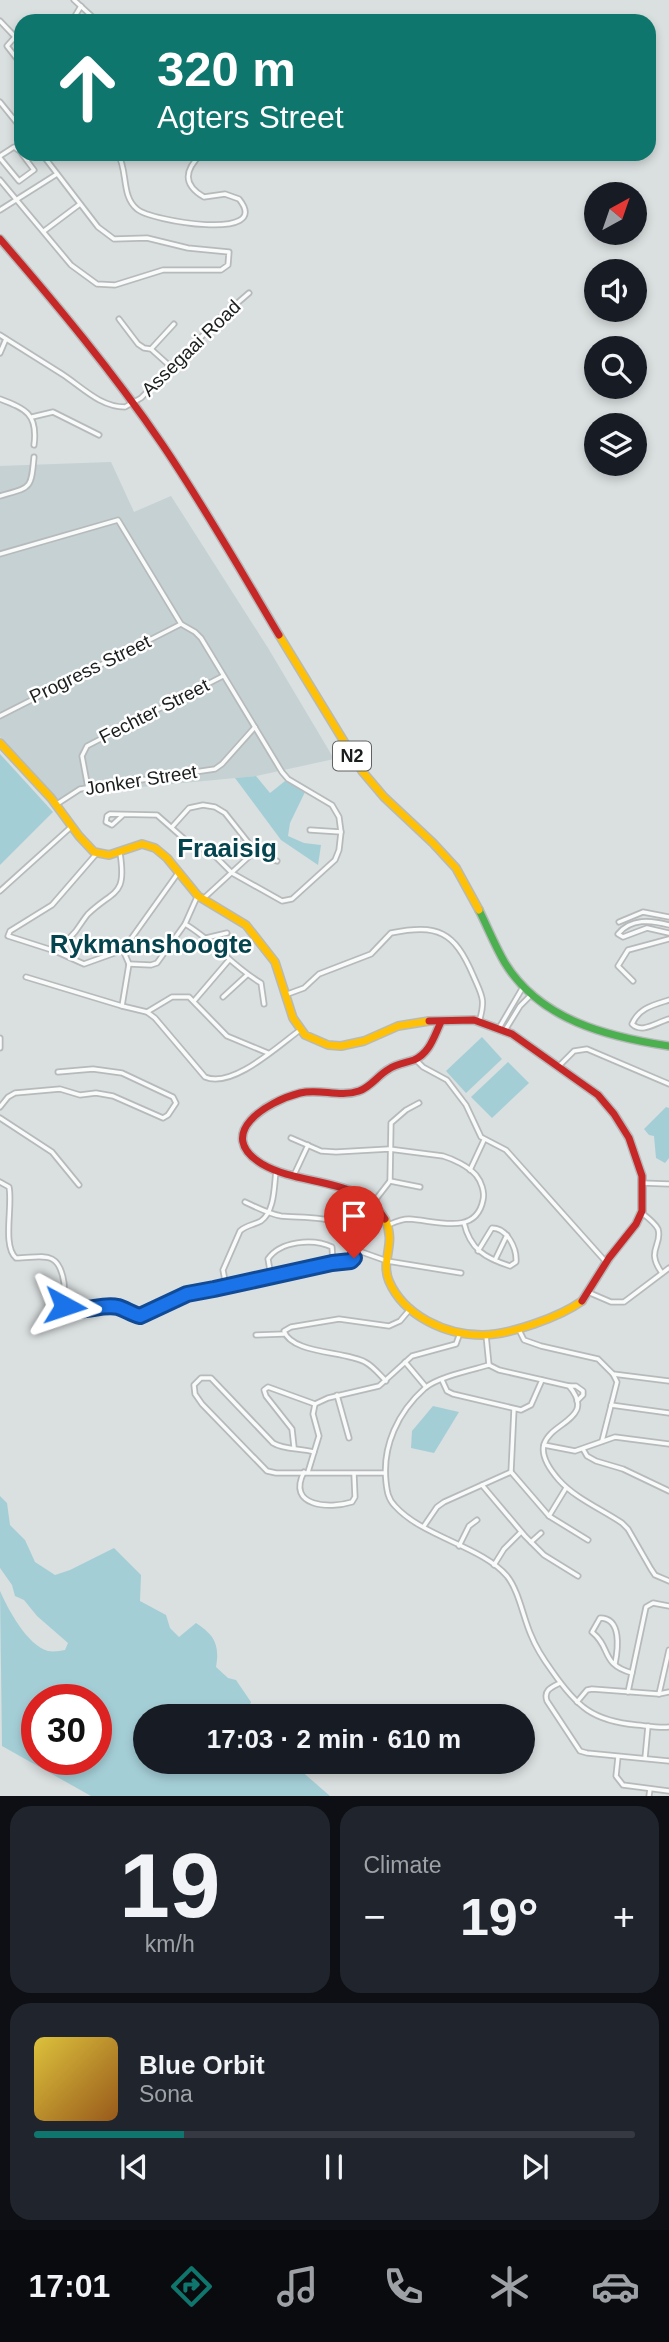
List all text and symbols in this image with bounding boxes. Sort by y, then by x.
icon: ahead [42,42,133,133]
text: 320 m [157,42,296,96]
text: Agters Street [157,99,344,135]
north arrow [584,182,648,245]
map controls [584,182,647,476]
button: sound [584,259,647,322]
street label: Assegaai Road [137,296,245,400]
button: search [584,336,647,399]
button: layers [584,413,647,476]
street label: Progress Street [26,630,155,707]
street label: Fechter Street [96,674,213,748]
road number: N2 [333,742,371,770]
street label: Jonker Street [84,761,199,799]
district label: Fraaisig [177,833,277,863]
district label: Rykmanshoogte [50,929,252,959]
pin [324,1186,384,1258]
icon: arrive [335,1197,373,1235]
position arrow [28,1269,102,1343]
speed limit sign: 30 [21,1684,112,1775]
text: 17:03 · 2 min · 610 m [207,1724,461,1754]
text: 19 [119,1835,220,1936]
text: Climate [364,1852,441,1878]
text: 19° [460,1888,539,1946]
text: − [364,1896,386,1938]
text: + [613,1896,635,1938]
text: km/h [145,1931,195,1957]
text: Blue Orbit [139,2050,265,2080]
text: Sona [139,2081,193,2107]
icon: previous [115,2148,153,2186]
icon: pause [315,2148,353,2186]
icon: next [516,2148,554,2186]
icon: directions [167,2262,216,2311]
icon: music [273,2262,322,2311]
icon: phone [379,2262,428,2311]
icon: climate [485,2262,534,2311]
icon: car [591,2262,640,2311]
text: 17:01 [29,2268,110,2304]

